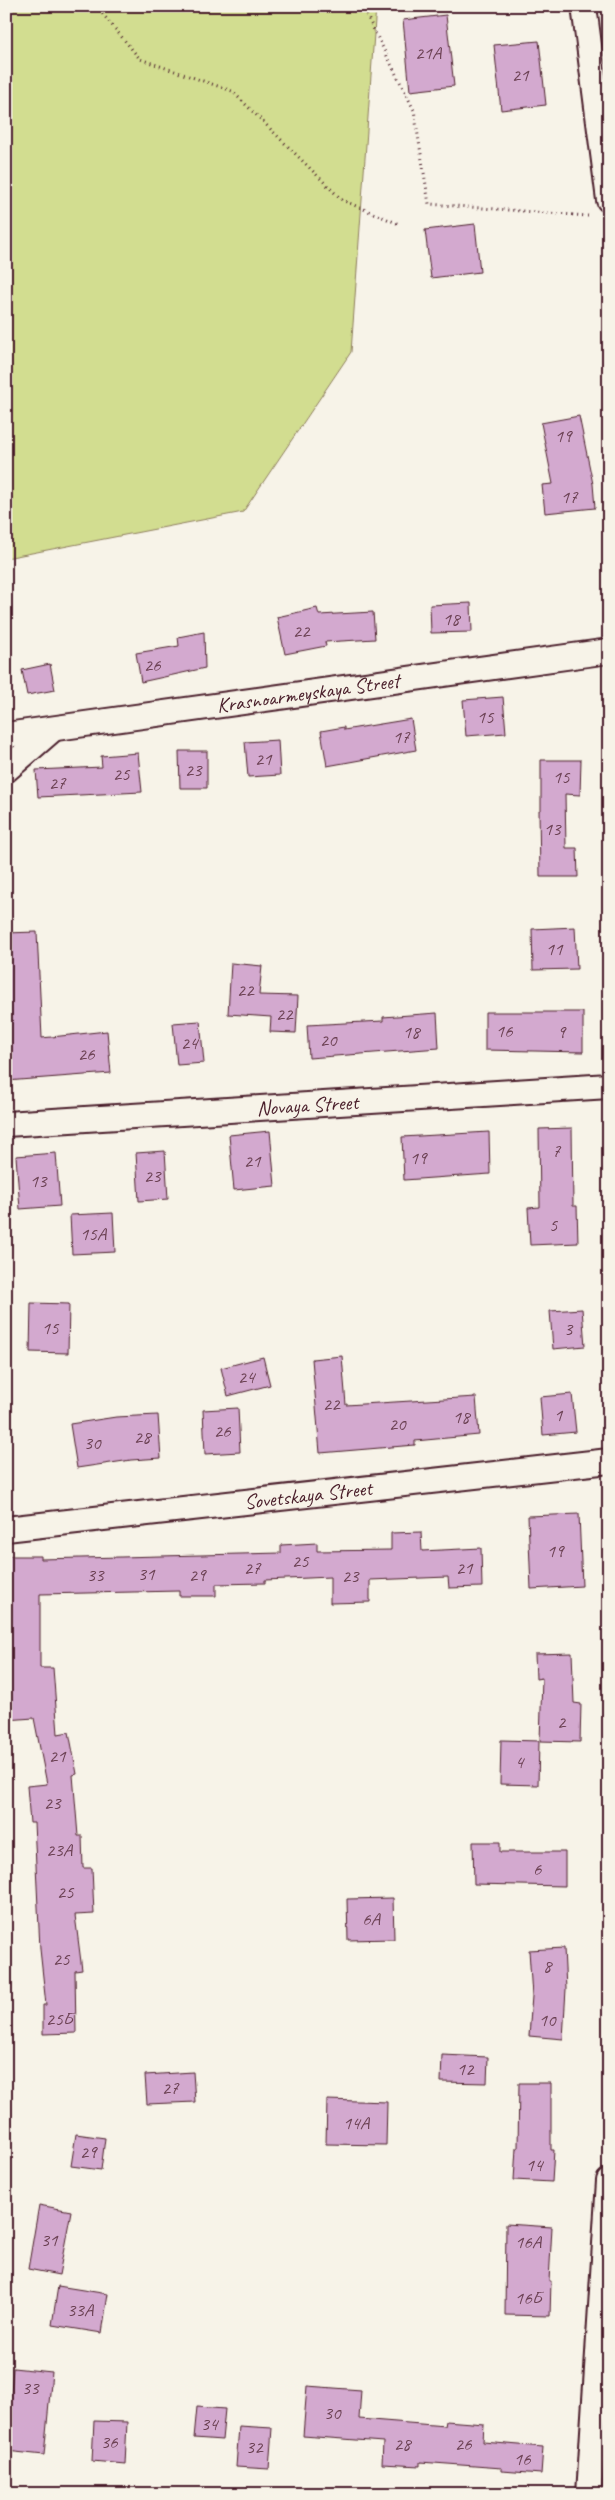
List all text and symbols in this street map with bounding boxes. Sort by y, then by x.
house number: 21А [415,41,443,65]
house number: 21 [511,63,530,87]
house number: 19 [554,424,573,448]
house number: 17 [560,485,579,509]
house number: 18 [442,607,462,631]
house number: 22 [292,619,311,643]
house number: 26 [143,653,162,677]
street label: Krasnoarmeyskaya Street [215,667,404,718]
house number: 15 [476,705,495,729]
house number: 17 [392,725,411,749]
house number: 21 [254,747,273,771]
house number: 23 [184,758,203,782]
house number: 25 [112,762,131,786]
house number: 15 [552,765,571,789]
house number: 27 [48,771,67,795]
house number: 13 [543,817,562,841]
house number: 11 [545,937,564,961]
house number: 22 [236,978,255,1002]
house number: 22 [275,1002,294,1026]
house number: 16 [495,1019,514,1043]
house number: 18 [402,1020,422,1044]
house number: 9 [557,1020,567,1044]
house number: 20 [319,1028,338,1052]
house number: 24 [180,1031,200,1055]
house number: 26 [77,1042,96,1066]
street label: Novaya Street [256,1089,361,1121]
house number: 7 [552,1139,562,1163]
house number: 19 [409,1146,428,1170]
house number: 21 [243,1149,262,1173]
house number: 23 [143,1164,162,1188]
house number: 13 [29,1169,48,1193]
house number: 5 [549,1213,559,1237]
house number: 15А [80,1222,108,1246]
house number: 15 [41,1316,60,1340]
house number: 3 [564,1317,574,1341]
house number: 24 [237,1365,257,1389]
house number: 22 [322,1392,341,1416]
house number: 1 [554,1403,564,1427]
house number: 18 [452,1405,472,1429]
house number: 20 [388,1412,407,1436]
house number: 26 [213,1419,232,1443]
house number: 28 [133,1425,153,1449]
house number: 30 [83,1431,102,1455]
street label: Sovetskaya Street [243,1475,375,1515]
house number: 19 [546,1539,565,1563]
house number: 25 [291,1549,310,1573]
house number: 27 [243,1556,262,1580]
house number: 21 [455,1556,474,1580]
house number: 31 [137,1562,156,1586]
house number: 33 [86,1563,105,1587]
house number: 29 [188,1563,207,1587]
house number: 23 [341,1564,360,1588]
house number: 2 [557,1710,567,1734]
house number: 21 [48,1744,67,1768]
house number: 4 [515,1750,526,1774]
house number: 23 [43,1791,62,1815]
house number: 23А [46,1838,74,1862]
house number: 6 [533,1857,543,1881]
house number: 25 [56,1880,75,1904]
house number: 6А [362,1907,382,1931]
house number: 25 [52,1947,71,1971]
house number: 8 [543,1954,554,1978]
house number: 25Б [46,2007,76,2031]
house number: 10 [538,2008,557,2032]
house number: 12 [456,2057,475,2081]
house number: 27 [161,2076,180,2100]
house number: 14А [343,2111,371,2135]
house number: 29 [79,2140,98,2164]
house number: 14 [525,2153,545,2177]
house number: 31 [40,2228,59,2252]
house number: 16А [515,2230,543,2254]
house number: 16Б [515,2286,545,2310]
house number: 33А [67,2298,95,2322]
house number: 33 [21,2376,40,2400]
house number: 30 [323,2401,342,2425]
house number: 34 [200,2412,220,2436]
house number: 36 [100,2430,119,2454]
house number: 28 [393,2432,413,2456]
house number: 26 [454,2432,473,2456]
house number: 32 [245,2435,264,2459]
house number: 16 [513,2447,532,2471]

